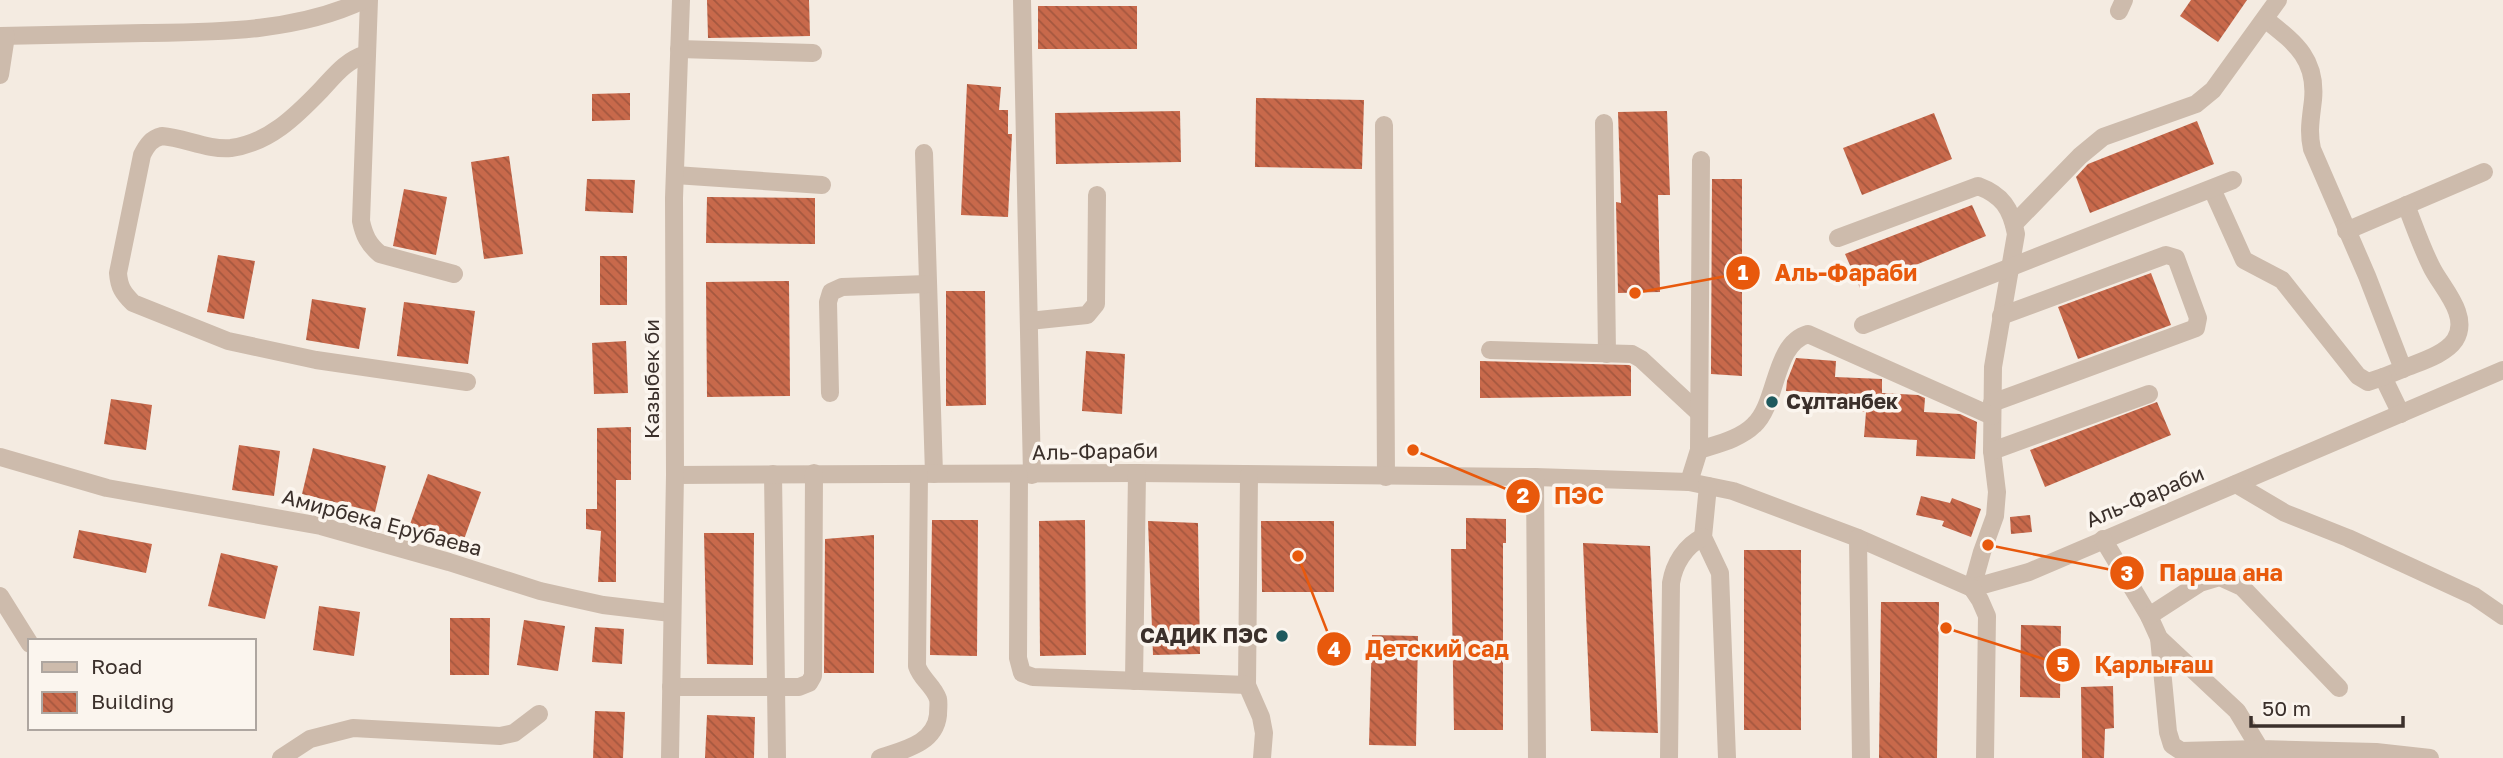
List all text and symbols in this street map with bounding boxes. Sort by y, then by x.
callout: Аль-Фараби [1726,251,1931,295]
text: Аль-Фараби [1775,258,1917,286]
text: 1 [1738,259,1749,285]
street label: Казыбек би [638,319,664,439]
place label: Сұлтанбек [1786,388,1898,414]
marker: Сұлтанбек [1764,394,1780,410]
street label: Аль-Фараби [1032,437,1158,465]
street label: Аль-Фараби [2081,459,2208,533]
callout: ПЭС [1505,474,1618,518]
text: ПЭС [1554,481,1604,509]
text: 2 [1517,482,1530,508]
street label: Амирбека Ерубаева [279,483,485,561]
callout: Парша ана [2110,551,2297,595]
text: Парша ана [2159,558,2283,586]
text: 3 [2121,560,2133,586]
place label: САДИК ПЭС [1140,622,1268,648]
callout: Детский сад [1316,627,1523,671]
marker: САДИК ПЭС [1274,628,1290,644]
text: Детский сад [1365,634,1509,662]
text: 4 [1327,636,1341,662]
legend [28,639,256,730]
callout: Қарлығаш [2045,643,2227,687]
text: Қарлығаш [2094,650,2214,678]
text: 5 [2057,651,2070,677]
text: Road [91,653,142,679]
scale bar [2251,684,2403,728]
text: Building [91,688,174,714]
text: 50 m [2262,695,2311,721]

